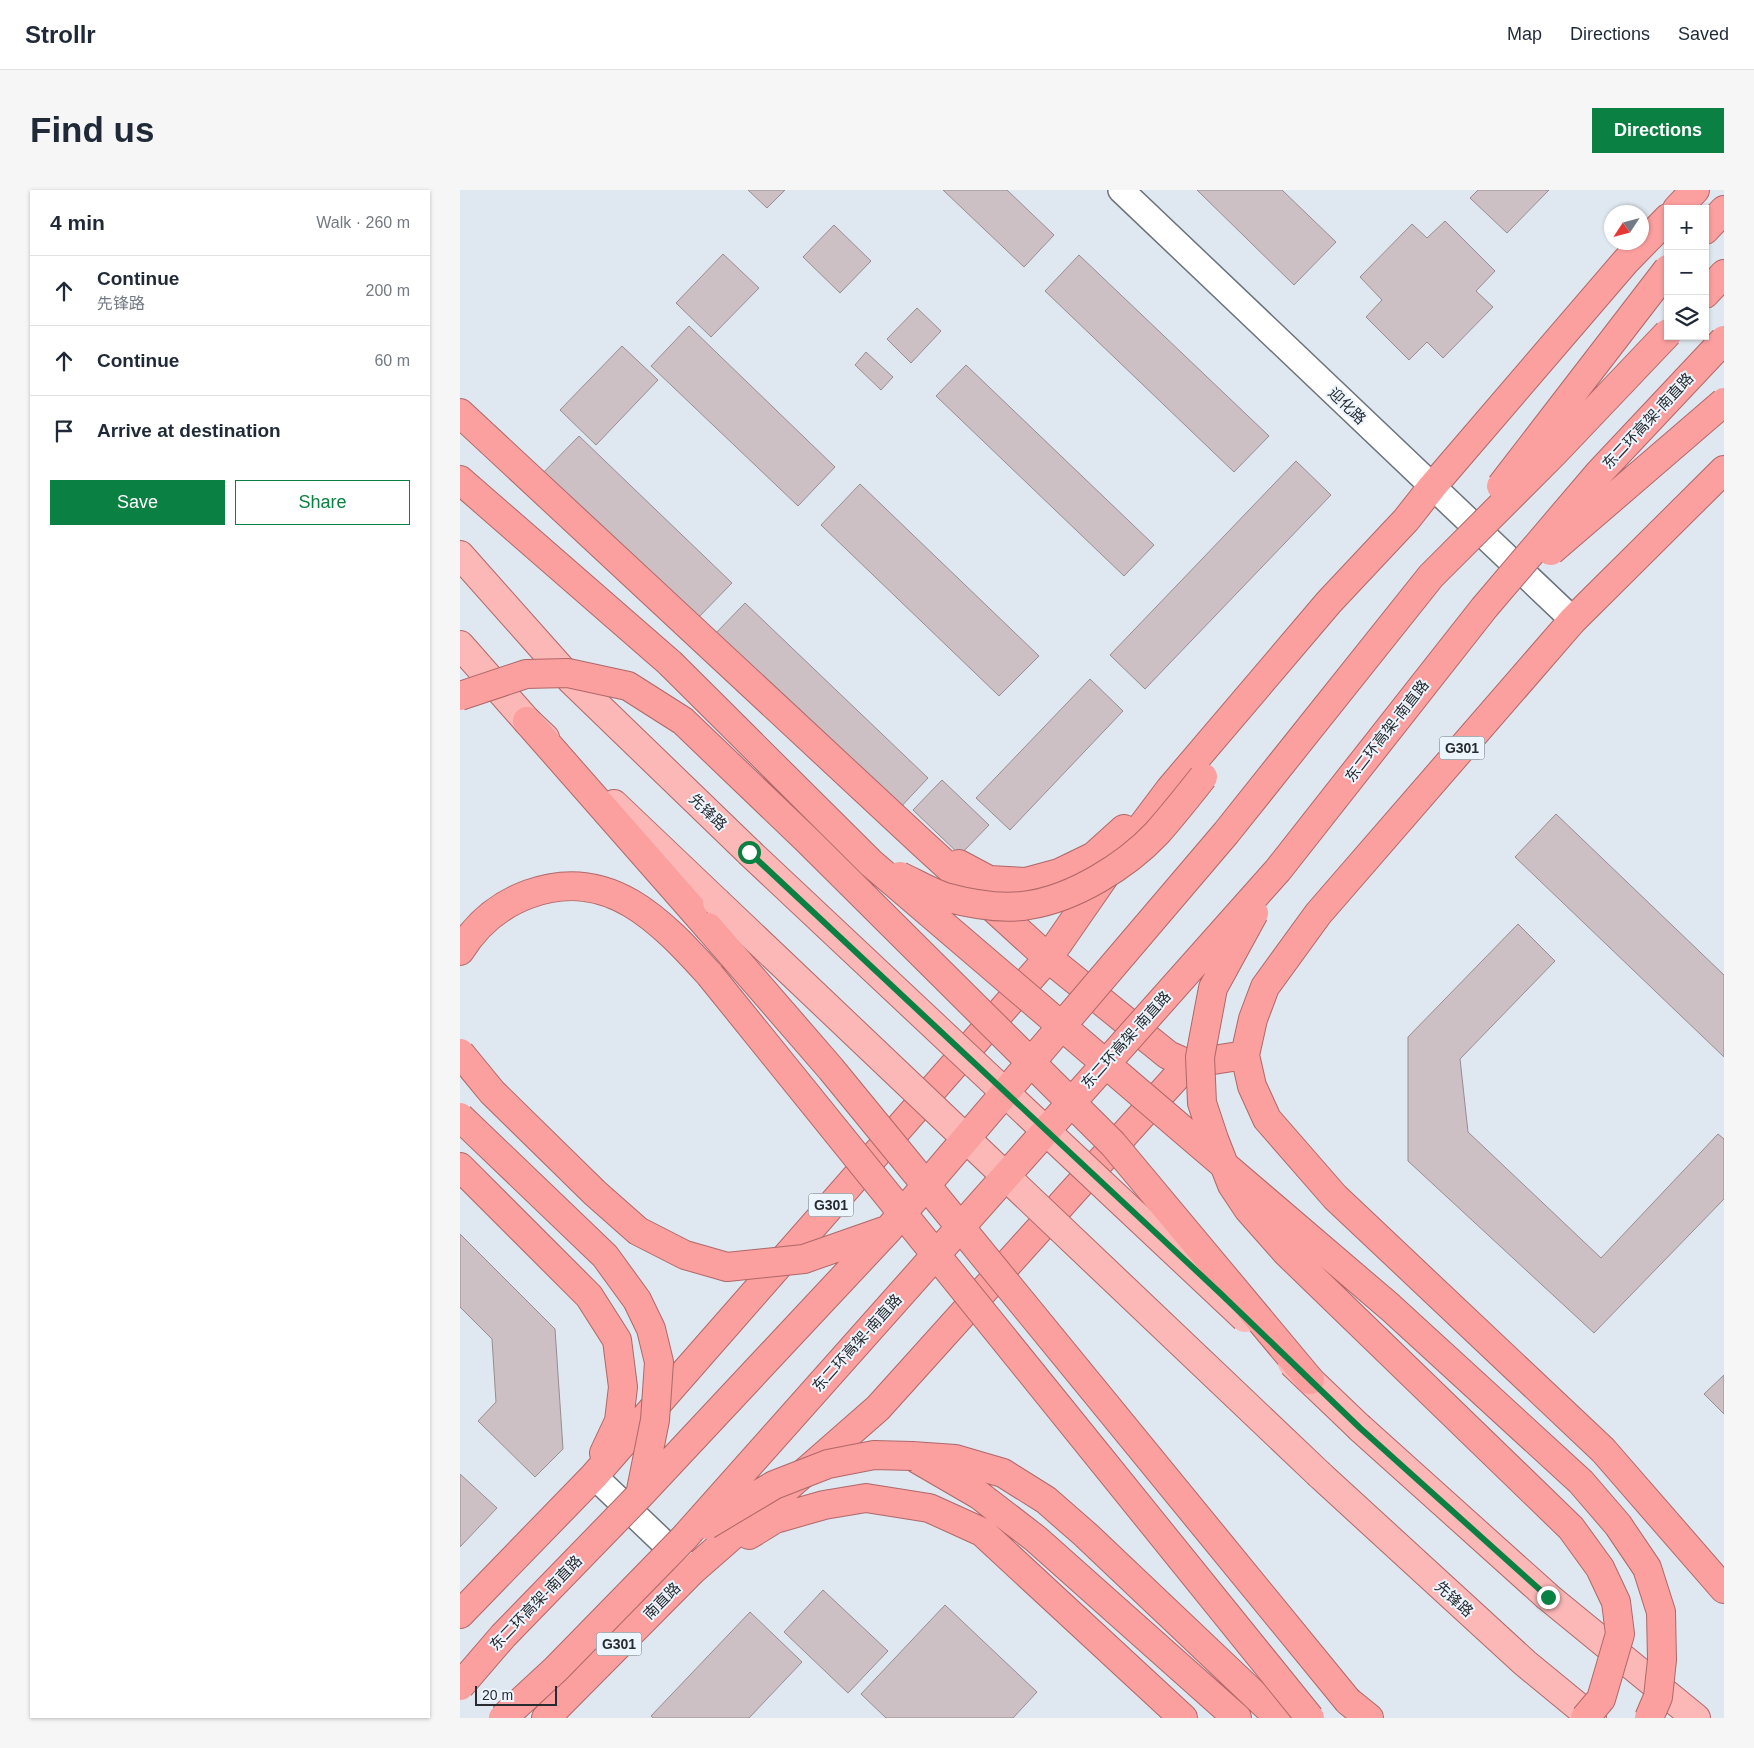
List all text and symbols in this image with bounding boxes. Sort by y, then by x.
text: Strollr [25,21,96,48]
text: Map [1507,24,1542,44]
text: Directions [1570,24,1650,44]
text: Saved [1678,24,1729,44]
button: Directions [1592,108,1724,153]
text: Find us [30,110,154,149]
north arrow [1604,205,1649,250]
map controls [1664,205,1709,340]
button: + [1664,205,1709,250]
text: 4 min [50,211,105,234]
text: Walk · 260 m [316,214,410,231]
button: − [1664,250,1709,295]
text: Continue [97,268,179,289]
icon: ahead [50,277,78,305]
text: 200 m [366,282,410,299]
text: 先锋路 [97,295,145,312]
button: layers [1664,295,1709,340]
icon: ahead [50,347,78,375]
text: Continue [97,350,179,371]
text: 60 m [374,352,410,369]
street label: 东二环高架-南直路 [1599,369,1696,472]
street label: 迎化路 [1325,384,1369,427]
icon: arrive [50,417,78,445]
text: Arrive at destination [97,420,281,441]
button: Save [50,480,225,525]
button: Share [235,480,410,525]
street label: 东二环高架-南直路 [1341,676,1432,785]
road number: G301 [1440,736,1484,760]
street label: 先锋路 [686,790,730,833]
route start [738,841,761,864]
street label: 东二环高架-南直路 [1077,988,1174,1092]
road number: G301 [808,1194,854,1216]
street label: 东二环高架-南直路 [808,1291,905,1395]
street label: 东二环高架-南直路 [486,1552,585,1654]
street label: 先锋路 [1432,1577,1477,1620]
street label: 南直路 [640,1579,684,1623]
route end [1537,1586,1560,1609]
road number: G301 [596,1632,642,1656]
scale bar [475,1683,558,1706]
text: 20 m [482,1687,513,1703]

